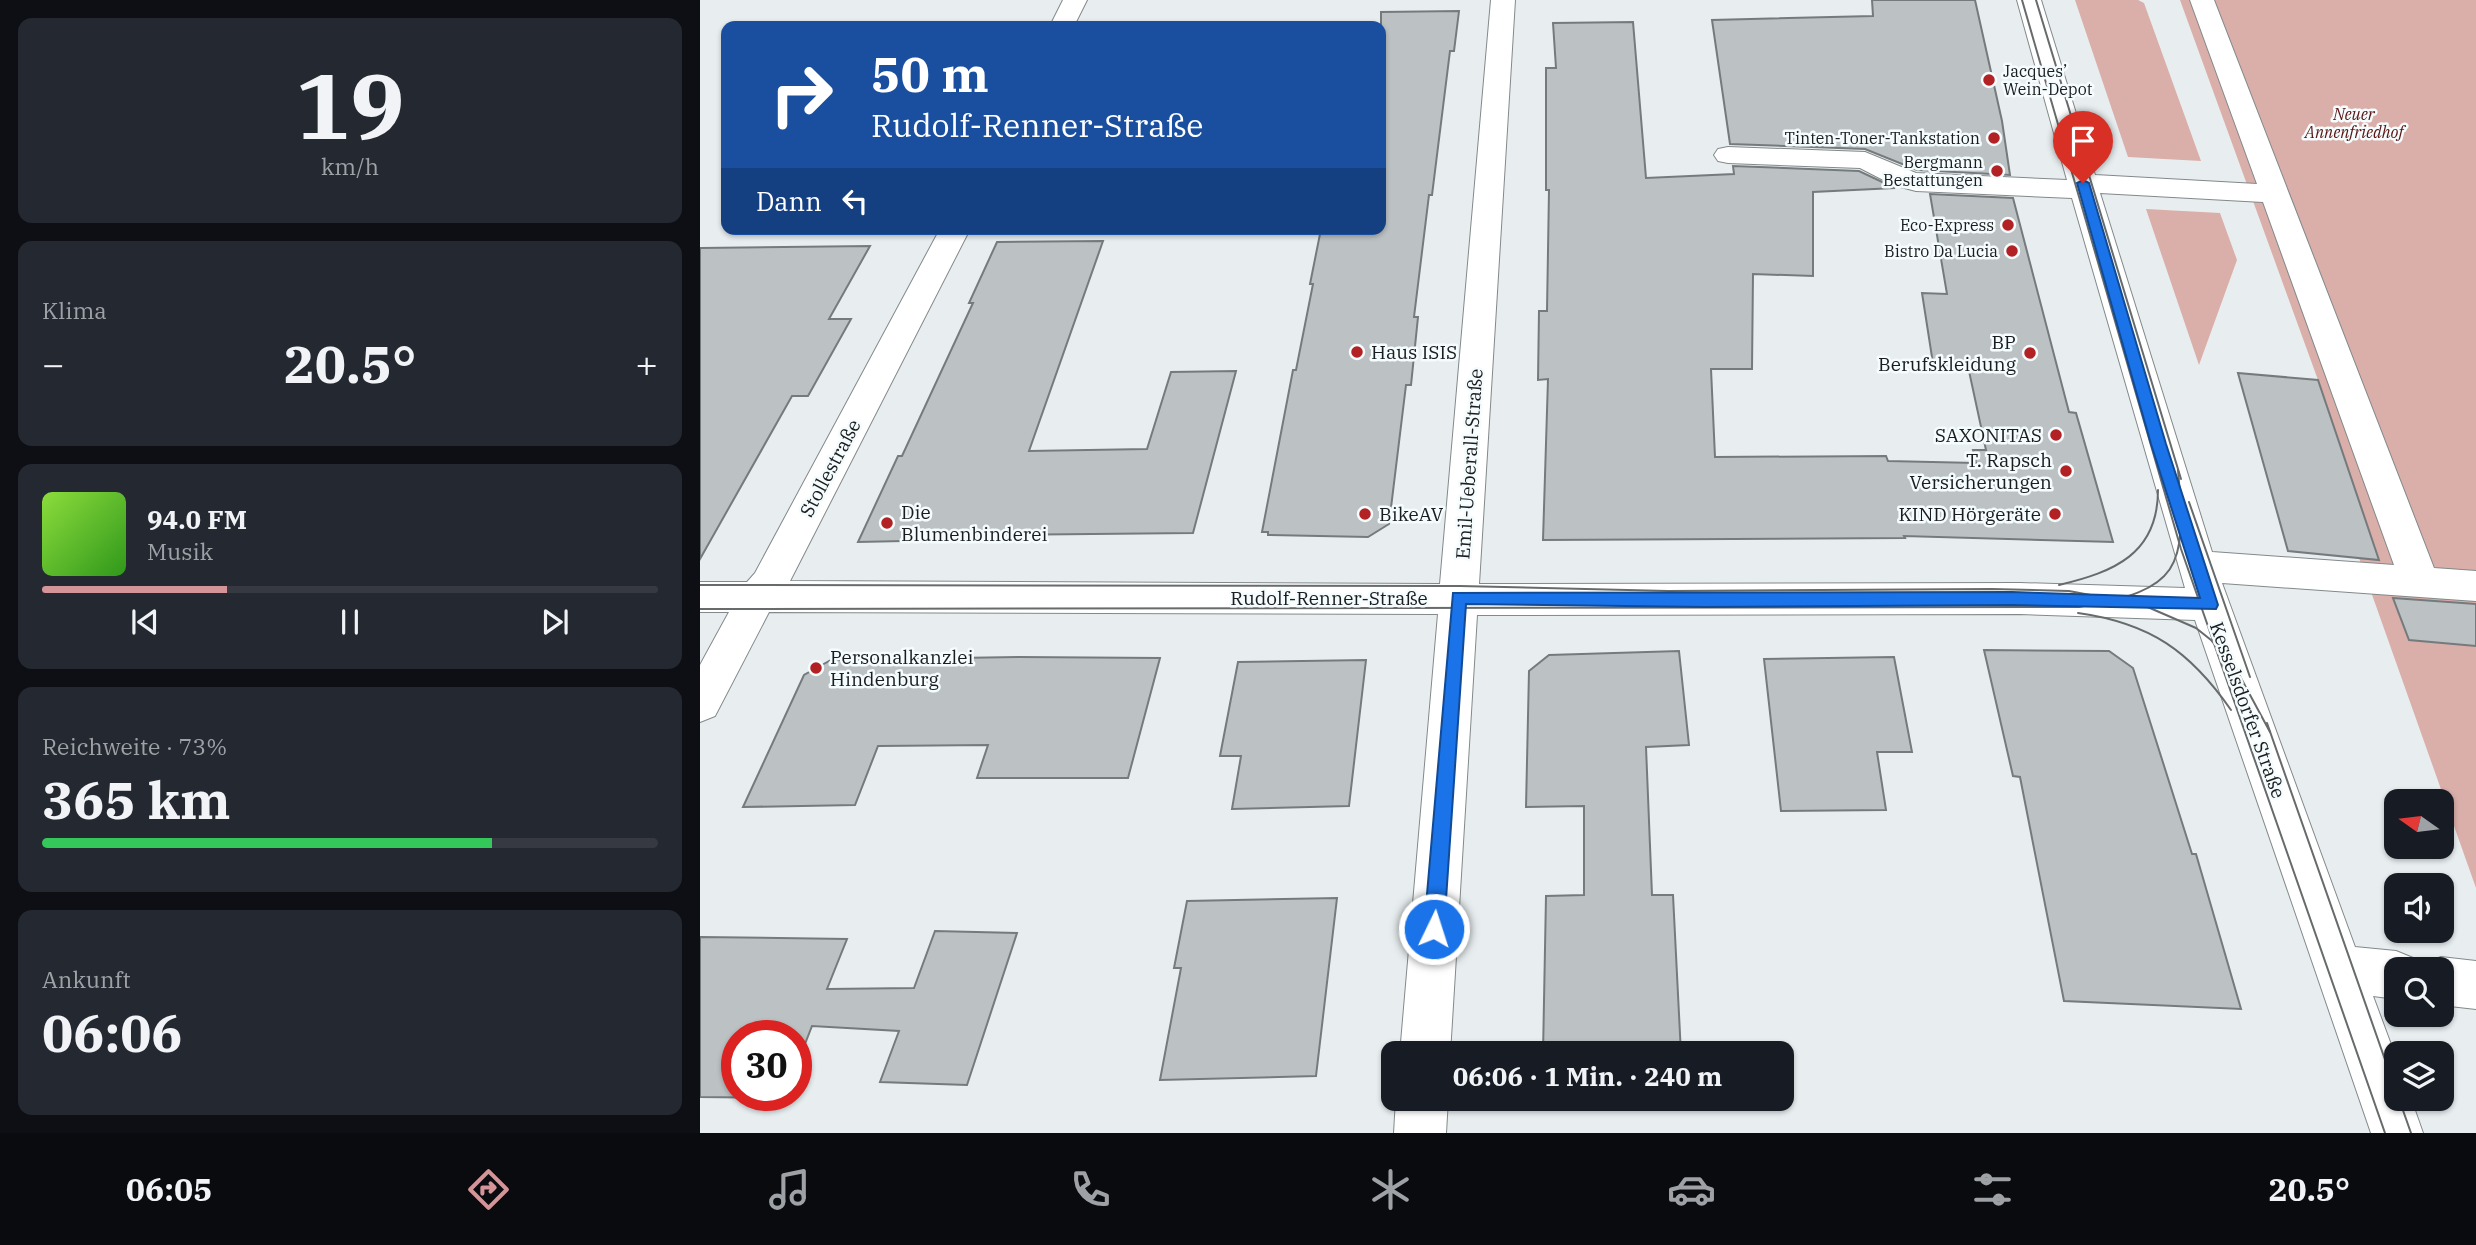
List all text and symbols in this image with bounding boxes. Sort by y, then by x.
text: 50 m [871,42,989,105]
text: 19 [295,46,405,164]
icon: right [756,49,847,140]
place label: Jacques’ Wein-Depot [2003,61,2093,99]
marker: Jacques’ Wein-Depot [1981,72,1997,88]
text: Rudolf-Renner-Straße [871,104,1203,146]
park label: Neuer Annenfriedhof [2304,104,2406,142]
pin [2053,111,2113,183]
icon: arrive [2064,122,2102,160]
place label: Tinten-Toner-Tankstation [1784,128,1980,148]
marker: Tinten-Toner-Tankstation [1986,130,2002,146]
text: km/h [321,151,379,181]
place label: Bergmann Bestattungen [1883,152,1983,190]
marker: Bergmann Bestattungen [1989,163,2005,179]
icon: left [836,182,874,220]
text: Dann [756,184,822,218]
place label: Eco-Express [1900,215,1994,235]
marker: Eco-Express [2000,217,2016,233]
place label: Bistro Da Lucia [1884,241,1998,261]
marker: Bistro Da Lucia [2004,243,2020,259]
text: Klima [42,295,107,325]
text: 20.5° [284,330,416,397]
place label: BP Berufskleidung [1878,330,2017,376]
text: − [42,339,65,388]
text: + [635,339,658,388]
place label: Haus ISIS [1371,340,1457,364]
marker: Haus ISIS [1349,344,1365,360]
marker: BP Berufskleidung [2022,345,2038,361]
street label: Emil-Ueberall-Straße [1450,368,1488,560]
street label: Stollestraße [794,415,866,521]
place label: SAXONITAS [1935,423,2042,447]
marker: SAXONITAS [2048,427,2064,443]
place label: T. Rapsch Versicherungen [1909,448,2052,494]
marker: T. Rapsch Versicherungen [2058,463,2074,479]
place label: Die Blumenbinderei [901,500,1047,546]
text: 94.0 FM [147,502,247,536]
place label: BikeAV [1379,502,1444,526]
place label: KIND Hörgeräte [1898,502,2041,526]
marker: BikeAV [1357,506,1373,522]
marker: KIND Hörgeräte [2047,506,2063,522]
marker: Die Blumenbinderei [879,515,895,531]
text: Musik [147,536,213,566]
street label: Rudolf-Renner-Straße [1230,586,1428,610]
icon: previous [126,603,164,641]
icon: pause [331,603,369,641]
icon: next [536,603,574,641]
street label: Kesselsdorfer Straße [2205,618,2291,802]
place label: Personalkanzlei Hindenburg [830,645,973,691]
marker: Personalkanzlei Hindenburg [808,660,824,676]
text: Reichweite · 73% [42,731,227,761]
text: 365 km [42,766,231,833]
north arrow [2384,789,2454,859]
map controls [2384,789,2454,1111]
button: sound [2384,873,2454,943]
position arrow [1397,892,1471,966]
button: search [2384,957,2454,1027]
text: Ankunft [42,964,131,994]
text: 06:06 [42,999,183,1066]
speed limit sign: 30 [721,1020,812,1111]
button: layers [2384,1041,2454,1111]
text: 06:06 · 1 Min. · 240 m [1453,1059,1722,1093]
icon: directions [464,1165,513,1214]
icon: music [765,1165,814,1214]
icon: phone [1066,1165,1115,1214]
icon: climate [1366,1165,1415,1214]
icon: car [1667,1165,1716,1214]
icon: filters [1968,1165,2017,1214]
text: 06:05 [126,1168,212,1210]
text: 20.5° [2268,1168,2350,1210]

